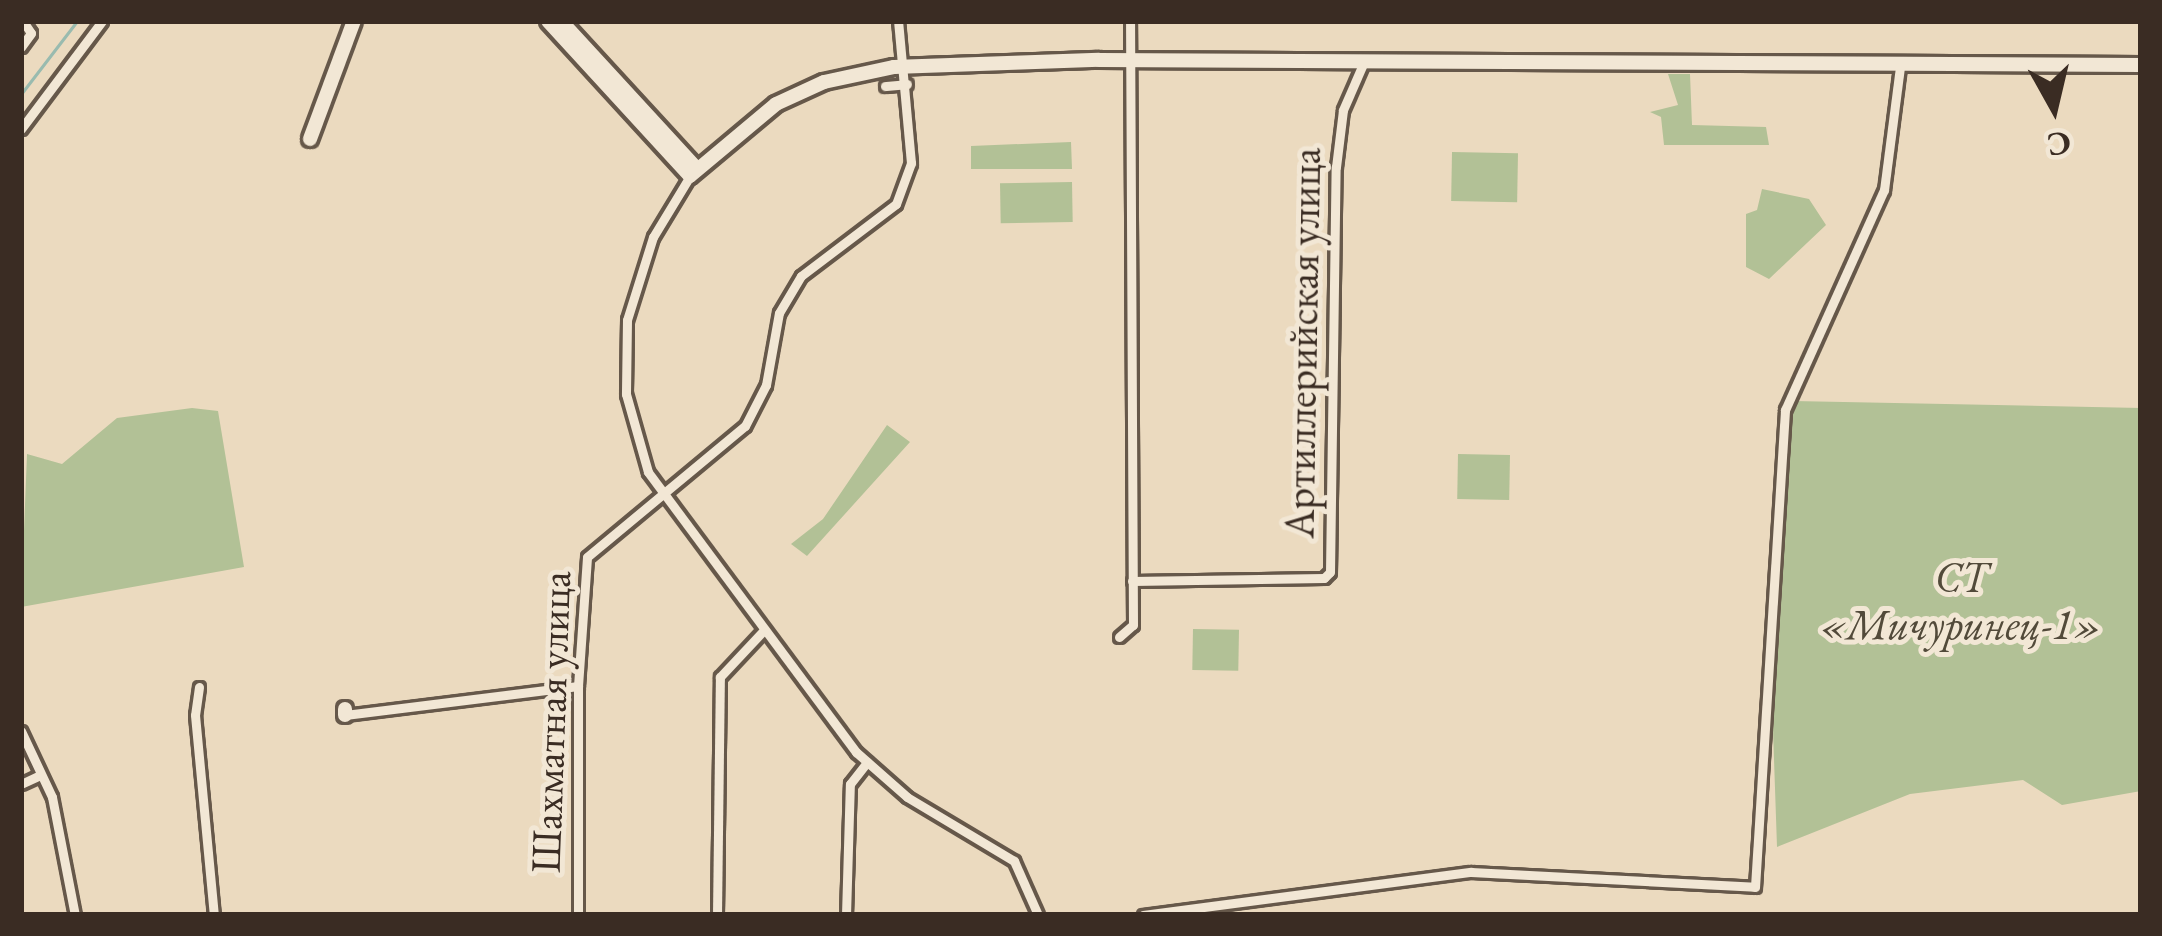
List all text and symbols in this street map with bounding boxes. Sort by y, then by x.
north arrow [1994,48,2114,168]
text: С [2044,121,2074,167]
street label: Артиллерийская улица [1274,147,1332,539]
park label: СТ «Мичуринец-1» [1820,552,2102,650]
street label: Шахматная улица [521,570,581,874]

